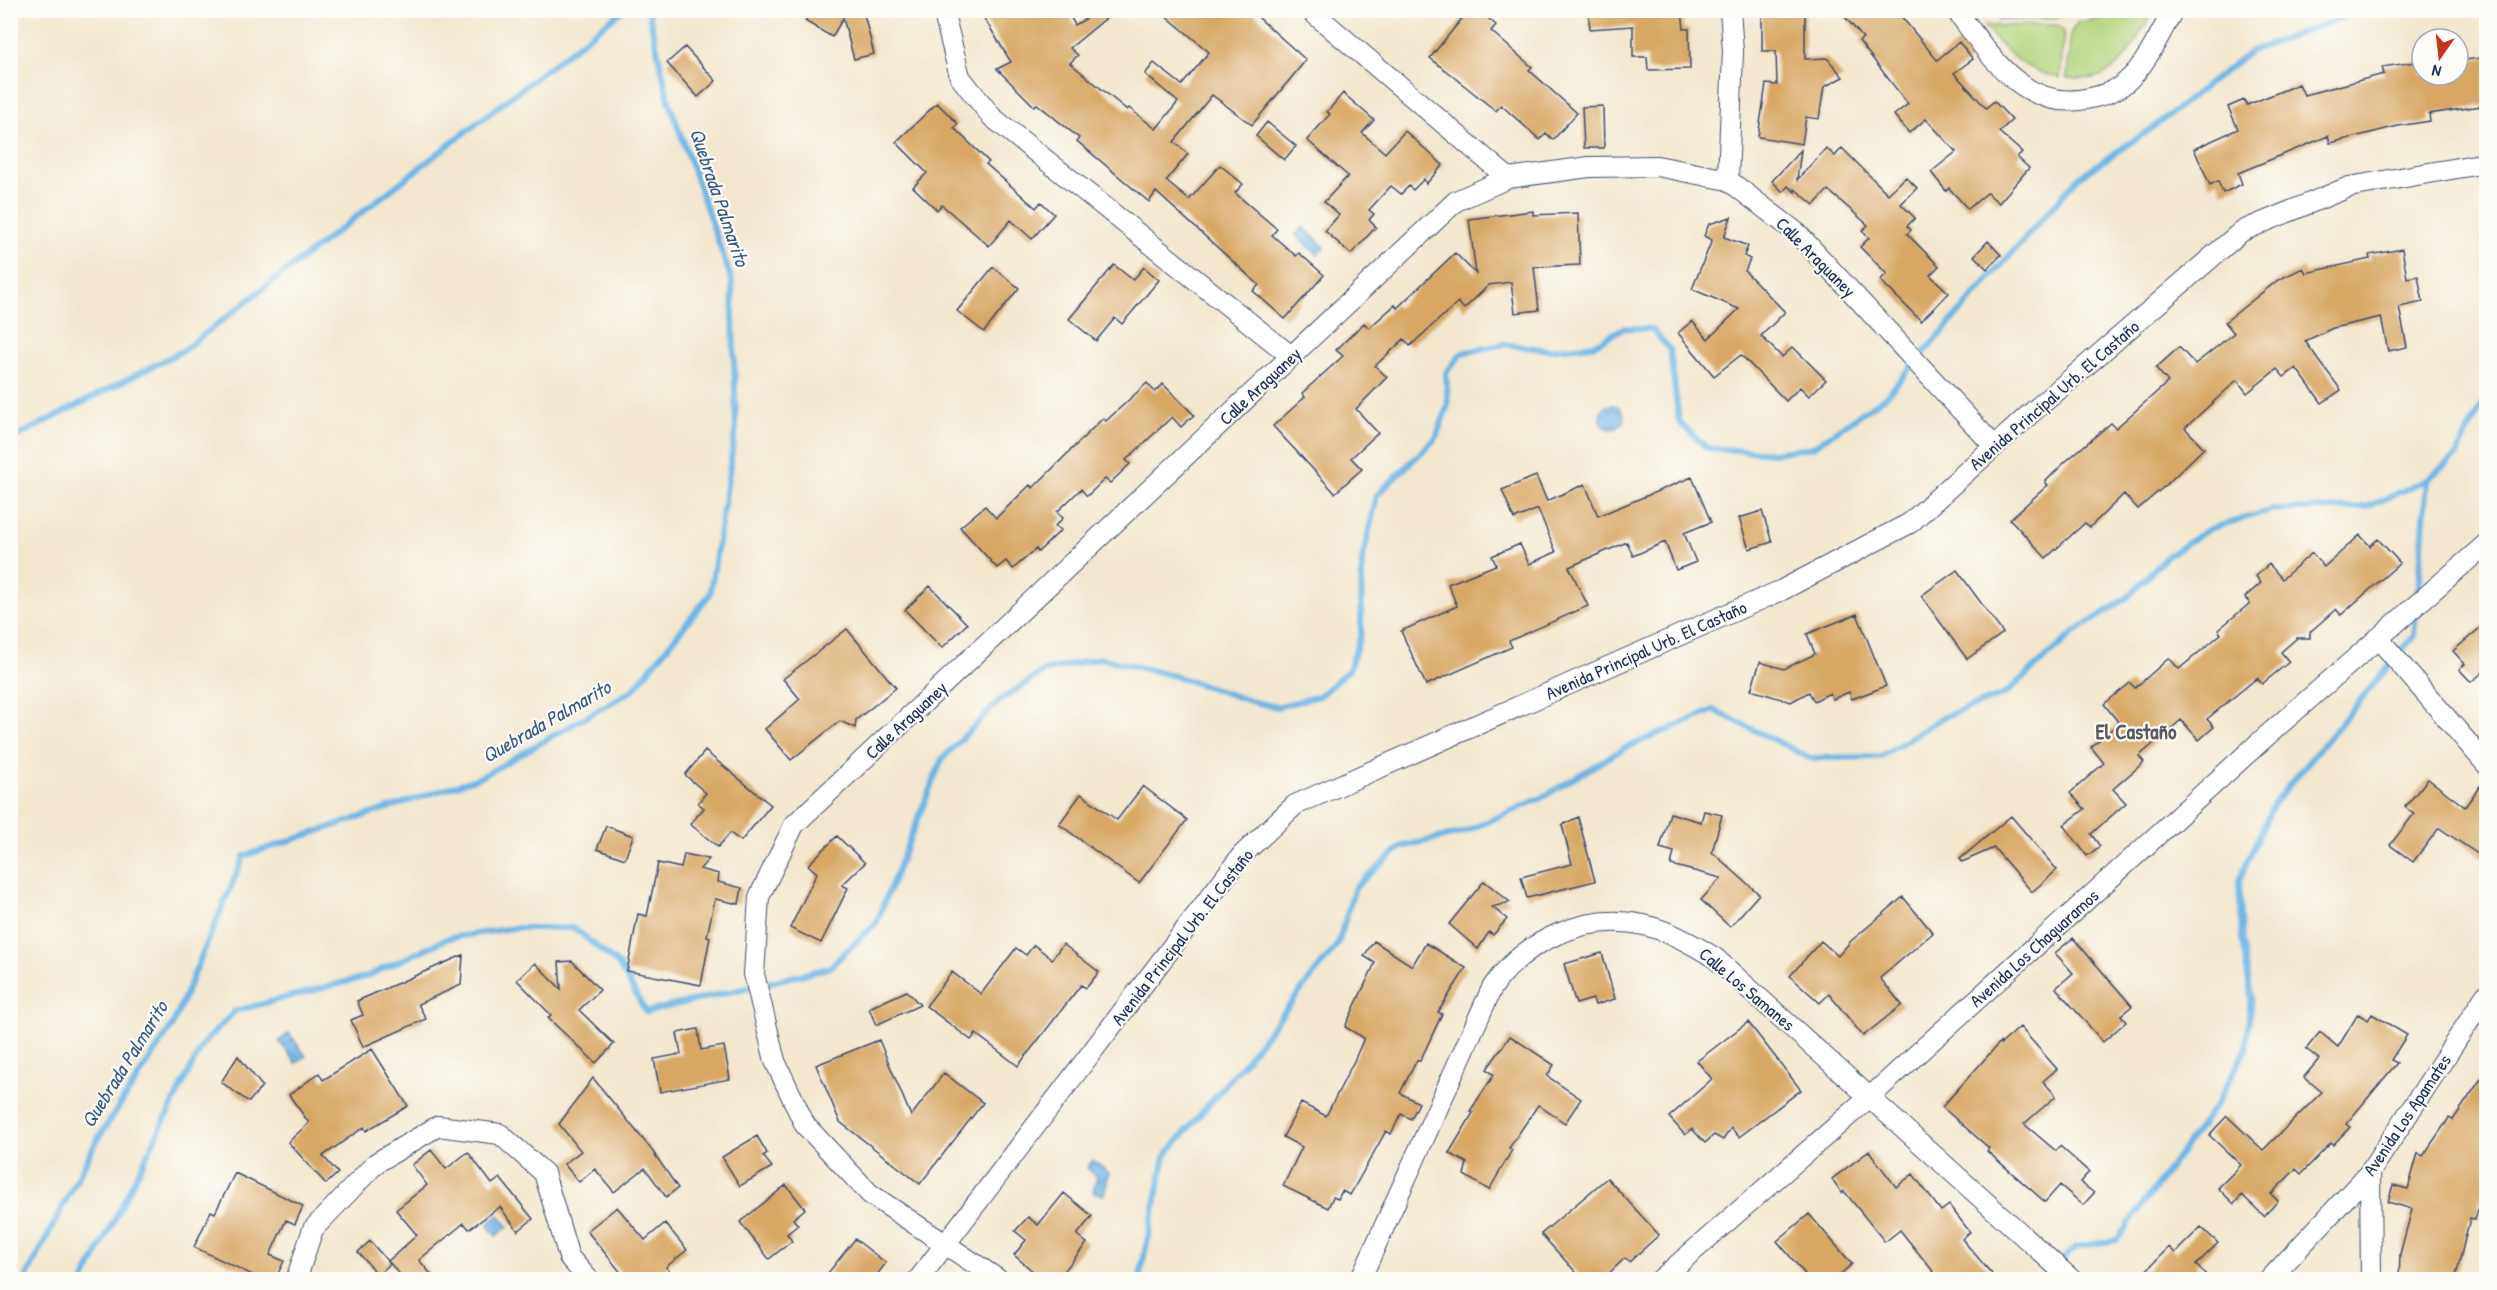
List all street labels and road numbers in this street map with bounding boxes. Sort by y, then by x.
street label: Calle Araguaney [1770,211,1862,303]
street label: Avenida Principal Urb. El Castaño [1964,314,2144,476]
street label: Calle Araguaney [1213,341,1307,431]
street label: Avenida Principal Urb. El Castaño [1542,594,1750,706]
street label: Calle Araguaney [859,675,953,765]
street label: Avenida Principal Urb. El Castaño [1105,844,1259,1030]
street label: Avenida Los Chaguaramos [1964,883,2104,1013]
street label: Calle Los Samanes [1694,942,1800,1036]
street label: Avenida Los Apamates [2357,1049,2457,1181]

